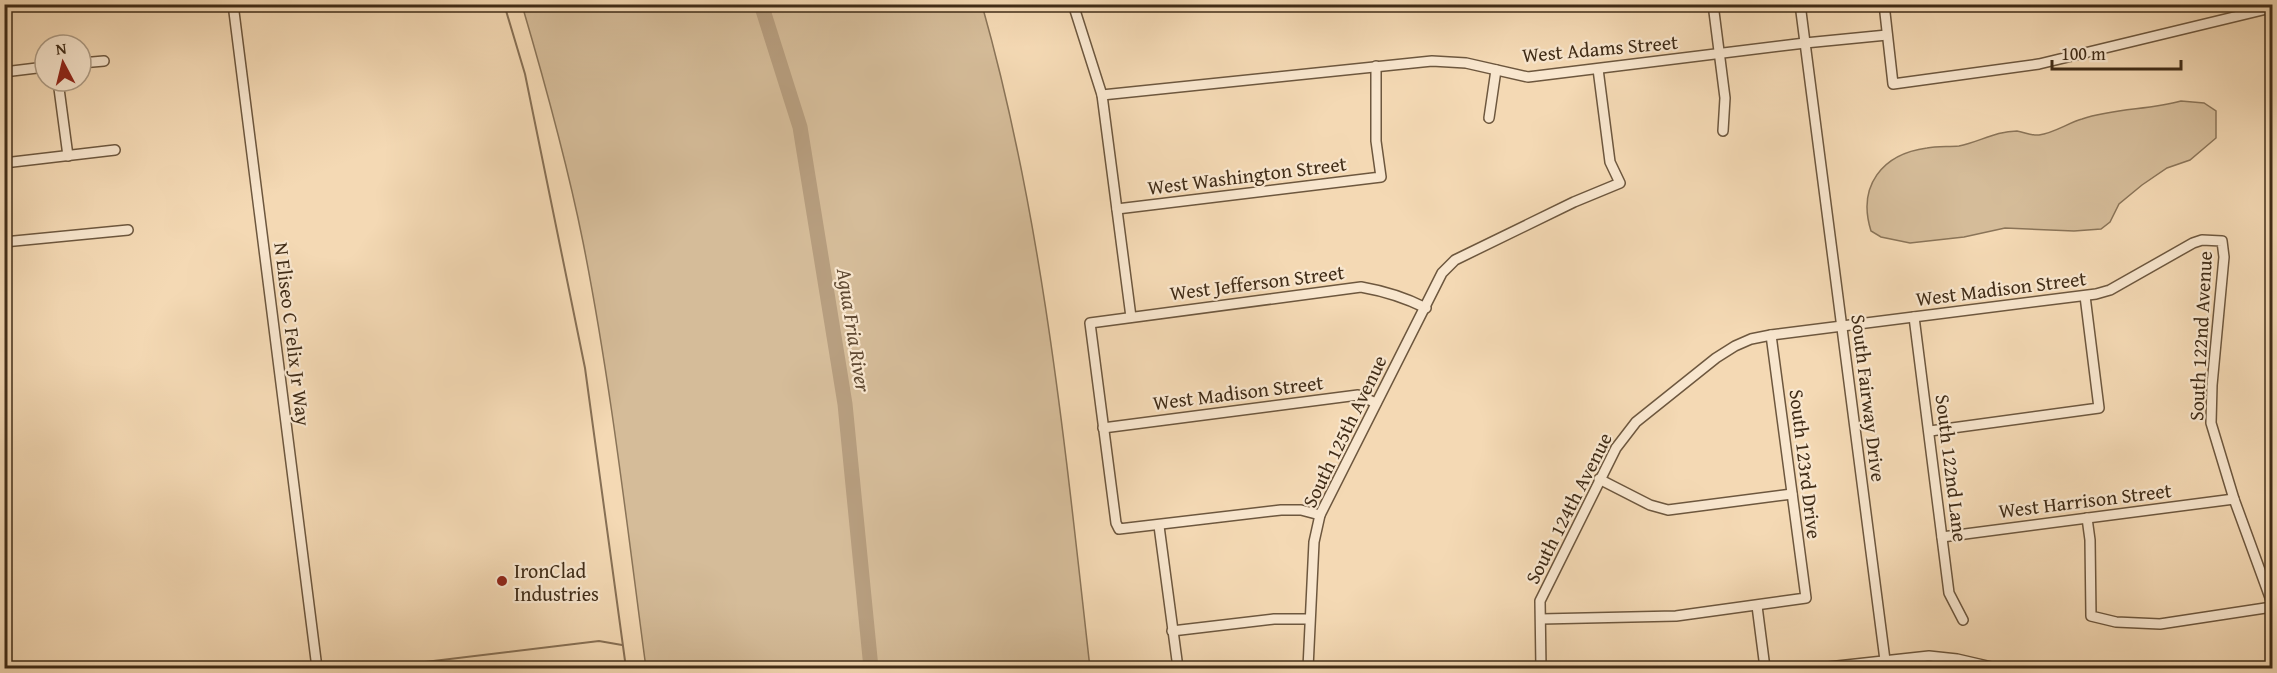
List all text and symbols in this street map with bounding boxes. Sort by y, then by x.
street label: West Adams Street [1521,27,1679,69]
north arrow [33,33,93,93]
scale bar [2052,33,2181,71]
text: N [54,36,68,61]
text: 100 m [2061,40,2106,67]
street label: West Washington Street [1146,148,1348,202]
street label: N Eliseo C Felix Jr Way [267,241,319,428]
street label: South 122nd Avenue [2181,250,2219,422]
street label: West Jefferson Street [1168,257,1346,307]
street label: West Madison Street [1914,263,2088,313]
water label: Agua Fria River [829,265,879,395]
street label: South Fairway Drive [1844,313,1894,483]
street label: South 125th Avenue [1294,350,1394,512]
street label: West Madison Street [1151,367,1325,417]
street label: South 123rd Drive [1782,388,1830,540]
street label: South 122nd Lane [1929,393,1975,543]
street label: South 124th Avenue [1517,427,1619,589]
street label: West Harrison Street [1997,475,2173,525]
place label: IronClad Industries [514,556,599,608]
marker: IronClad Industries [495,574,509,588]

